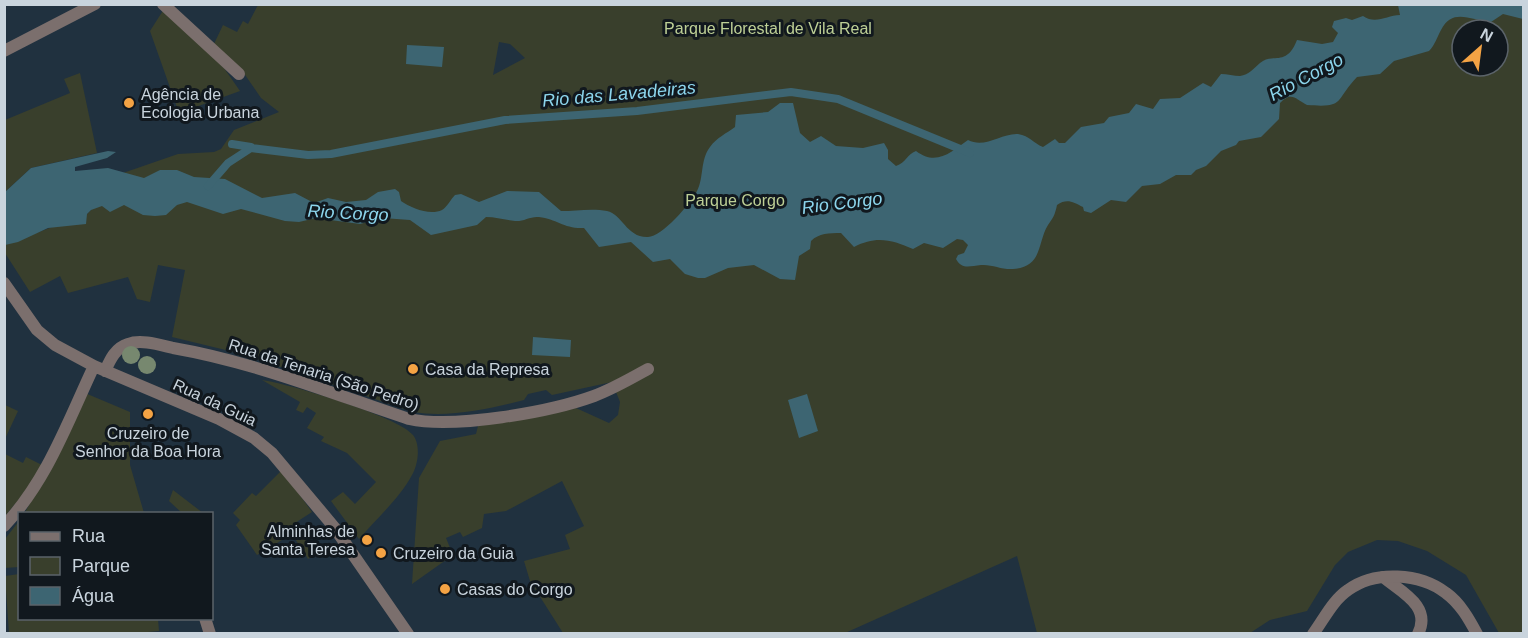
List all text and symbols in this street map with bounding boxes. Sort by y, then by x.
north arrow [1450,18,1510,78]
park label: Parque Florestal de Vila Real [664,20,872,37]
text: N [1478,25,1496,45]
water label: Rio Corgo [1266,49,1346,105]
water label: Rio das Lavadeiras [541,77,697,111]
place label: Agência de Ecologia Urbana [141,86,259,121]
marker: Agência de Ecologia Urbana [122,96,136,110]
water label: Rio Corgo [801,188,883,218]
park label: Parque Corgo [685,192,785,209]
water label: Rio Corgo [307,201,389,225]
street label: Rua da Tenaria (São Pedro) [227,336,421,413]
place label: Casa da Represa [425,361,550,378]
marker: Casa da Represa [406,362,420,376]
street label: Rua da Guia [170,376,259,429]
marker: Cruzeiro de Senhor da Boa Hora [141,407,155,421]
place label: Cruzeiro de Senhor da Boa Hora [75,425,221,460]
legend [18,512,213,620]
place label: Alminhas de Santa Teresa [261,523,355,558]
text: Rua [72,526,106,546]
marker: Alminhas de Santa Teresa [360,533,374,547]
place label: Cruzeiro da Guia [393,545,514,562]
marker: Cruzeiro da Guia [374,546,388,560]
text: Parque [72,556,130,576]
place label: Casas do Corgo [457,581,573,598]
marker: Casas do Corgo [438,582,452,596]
text: Água [72,586,115,606]

